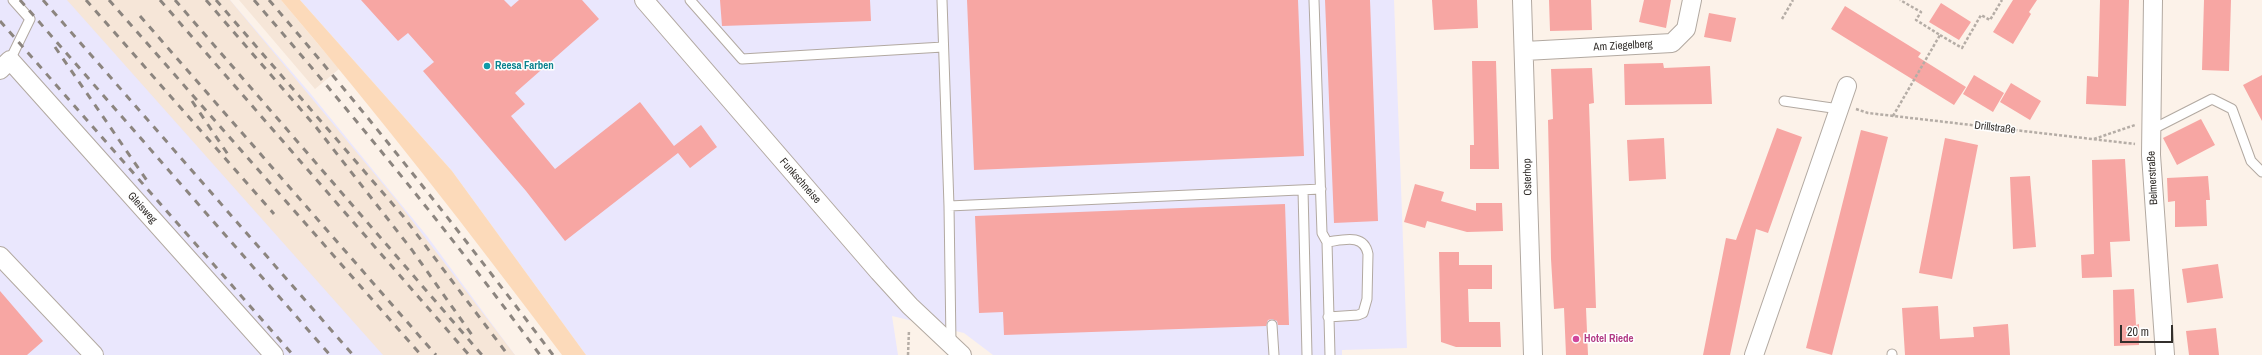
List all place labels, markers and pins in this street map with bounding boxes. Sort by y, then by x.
place label: Reesa Farben [495,59,554,73]
marker: Reesa Farben [482,61,492,71]
place label: Hotel Riede [1584,332,1634,346]
marker: Hotel Riede [1571,334,1581,344]

